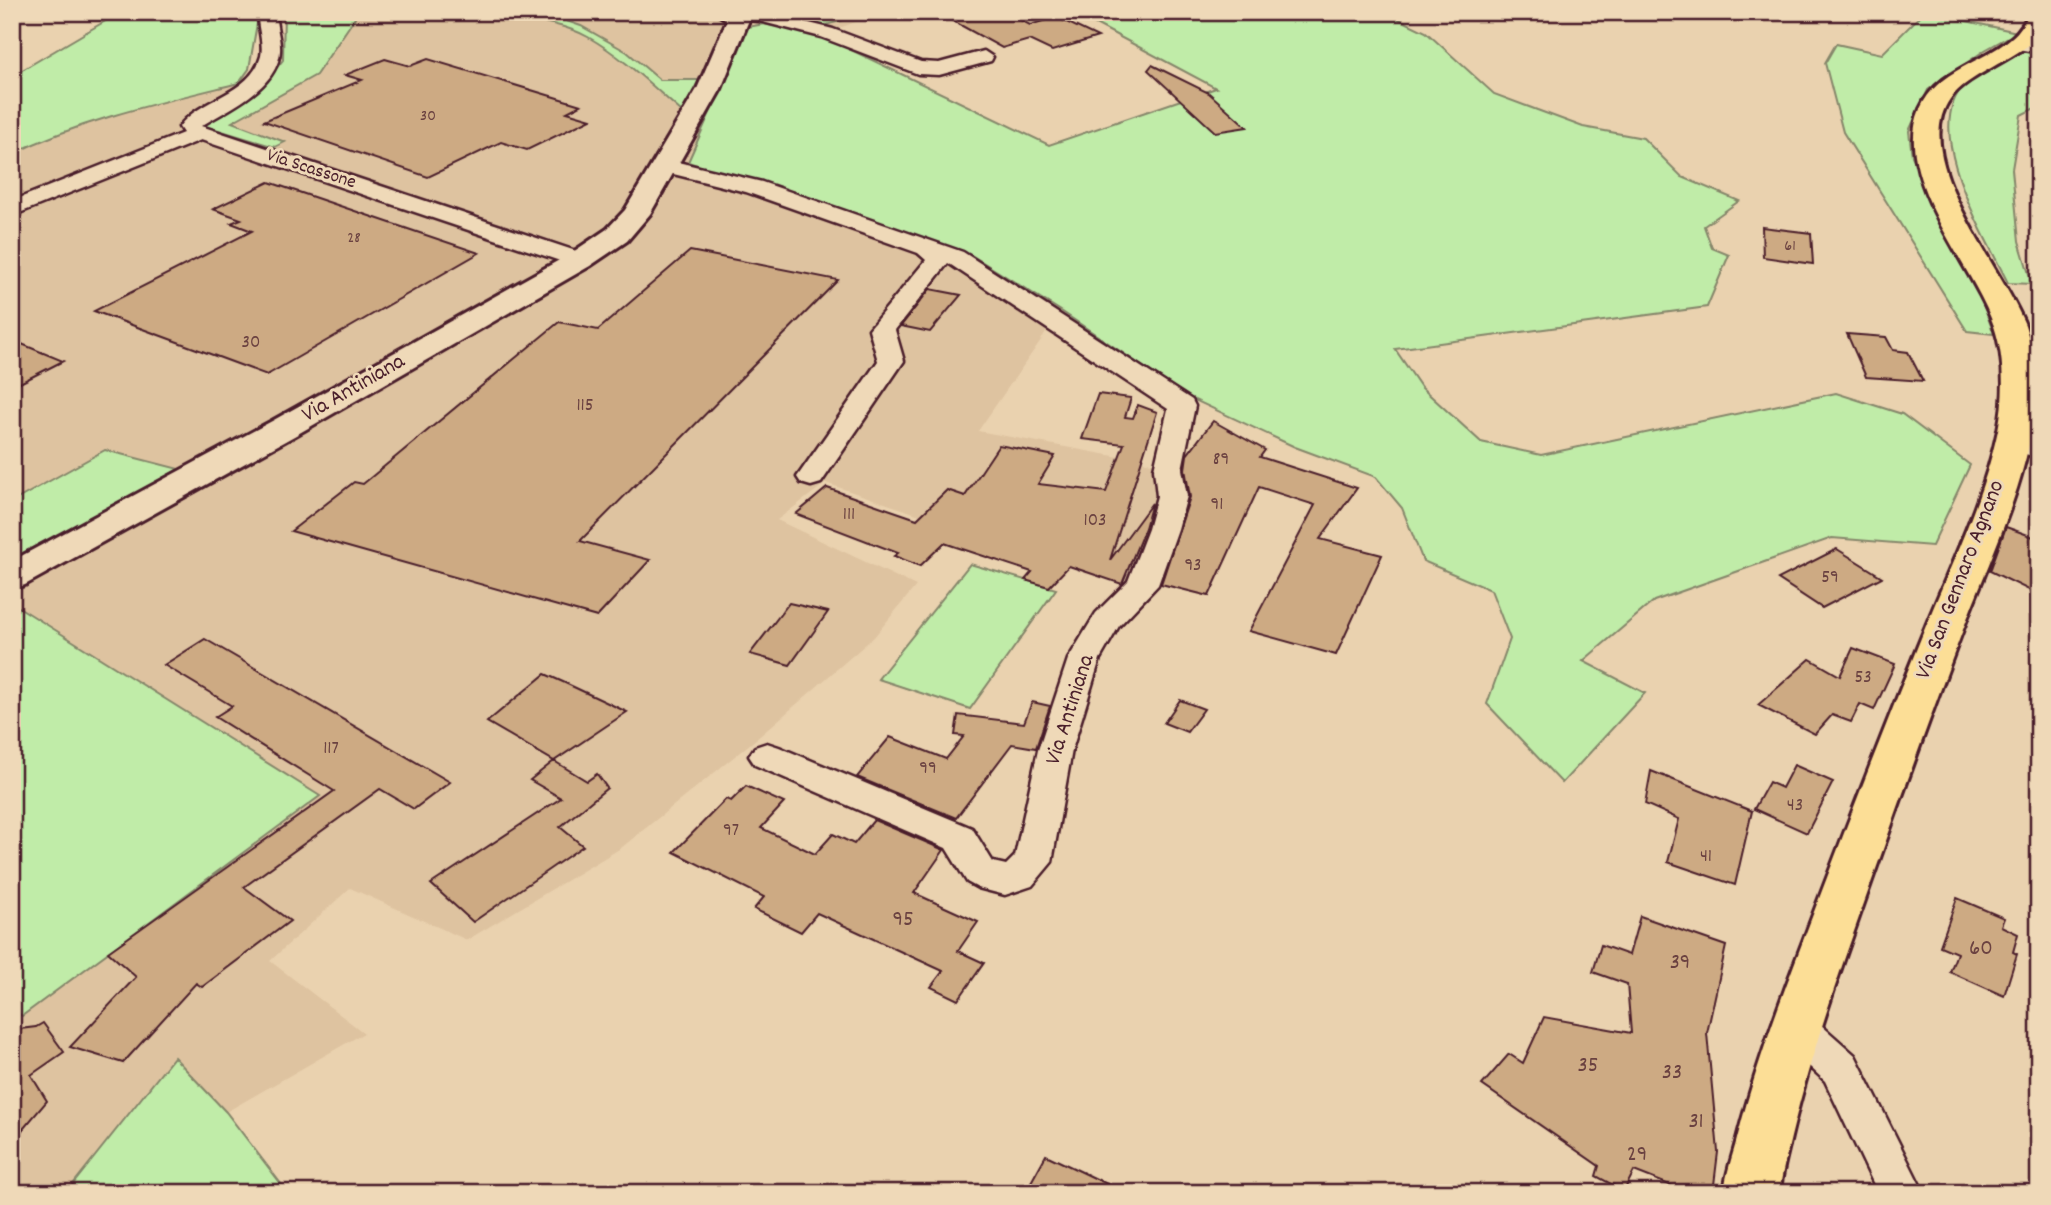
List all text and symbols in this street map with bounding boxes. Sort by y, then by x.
house number: 30 [420,105,436,128]
street label: Via Scassone [263,143,359,197]
house number: 28 [347,227,361,250]
house number: 61 [1784,235,1796,258]
house number: 30 [242,330,260,357]
street label: Via Antiniana [296,346,413,432]
house number: 115 [576,393,594,420]
house number: 89 [1213,447,1229,474]
street label: Via San Gennaro Agnano [1908,476,2014,684]
house number: 91 [1211,492,1223,519]
house number: 111 [843,502,855,529]
house number: 103 [1084,508,1106,535]
house number: 93 [1184,553,1202,580]
house number: 59 [1821,565,1839,592]
street label: Via Antiniana [1038,649,1105,769]
house number: 53 [1854,665,1872,692]
house number: 117 [323,736,339,763]
house number: 99 [919,756,937,783]
house number: 43 [1787,793,1803,820]
house number: 97 [723,818,739,845]
house number: 41 [1700,844,1712,871]
house number: 95 [892,904,914,937]
house number: 60 [1969,933,1993,966]
house number: 39 [1670,947,1690,980]
house number: 35 [1578,1050,1598,1083]
house number: 33 [1662,1057,1682,1090]
house number: 31 [1688,1106,1704,1139]
house number: 29 [1627,1139,1647,1172]

